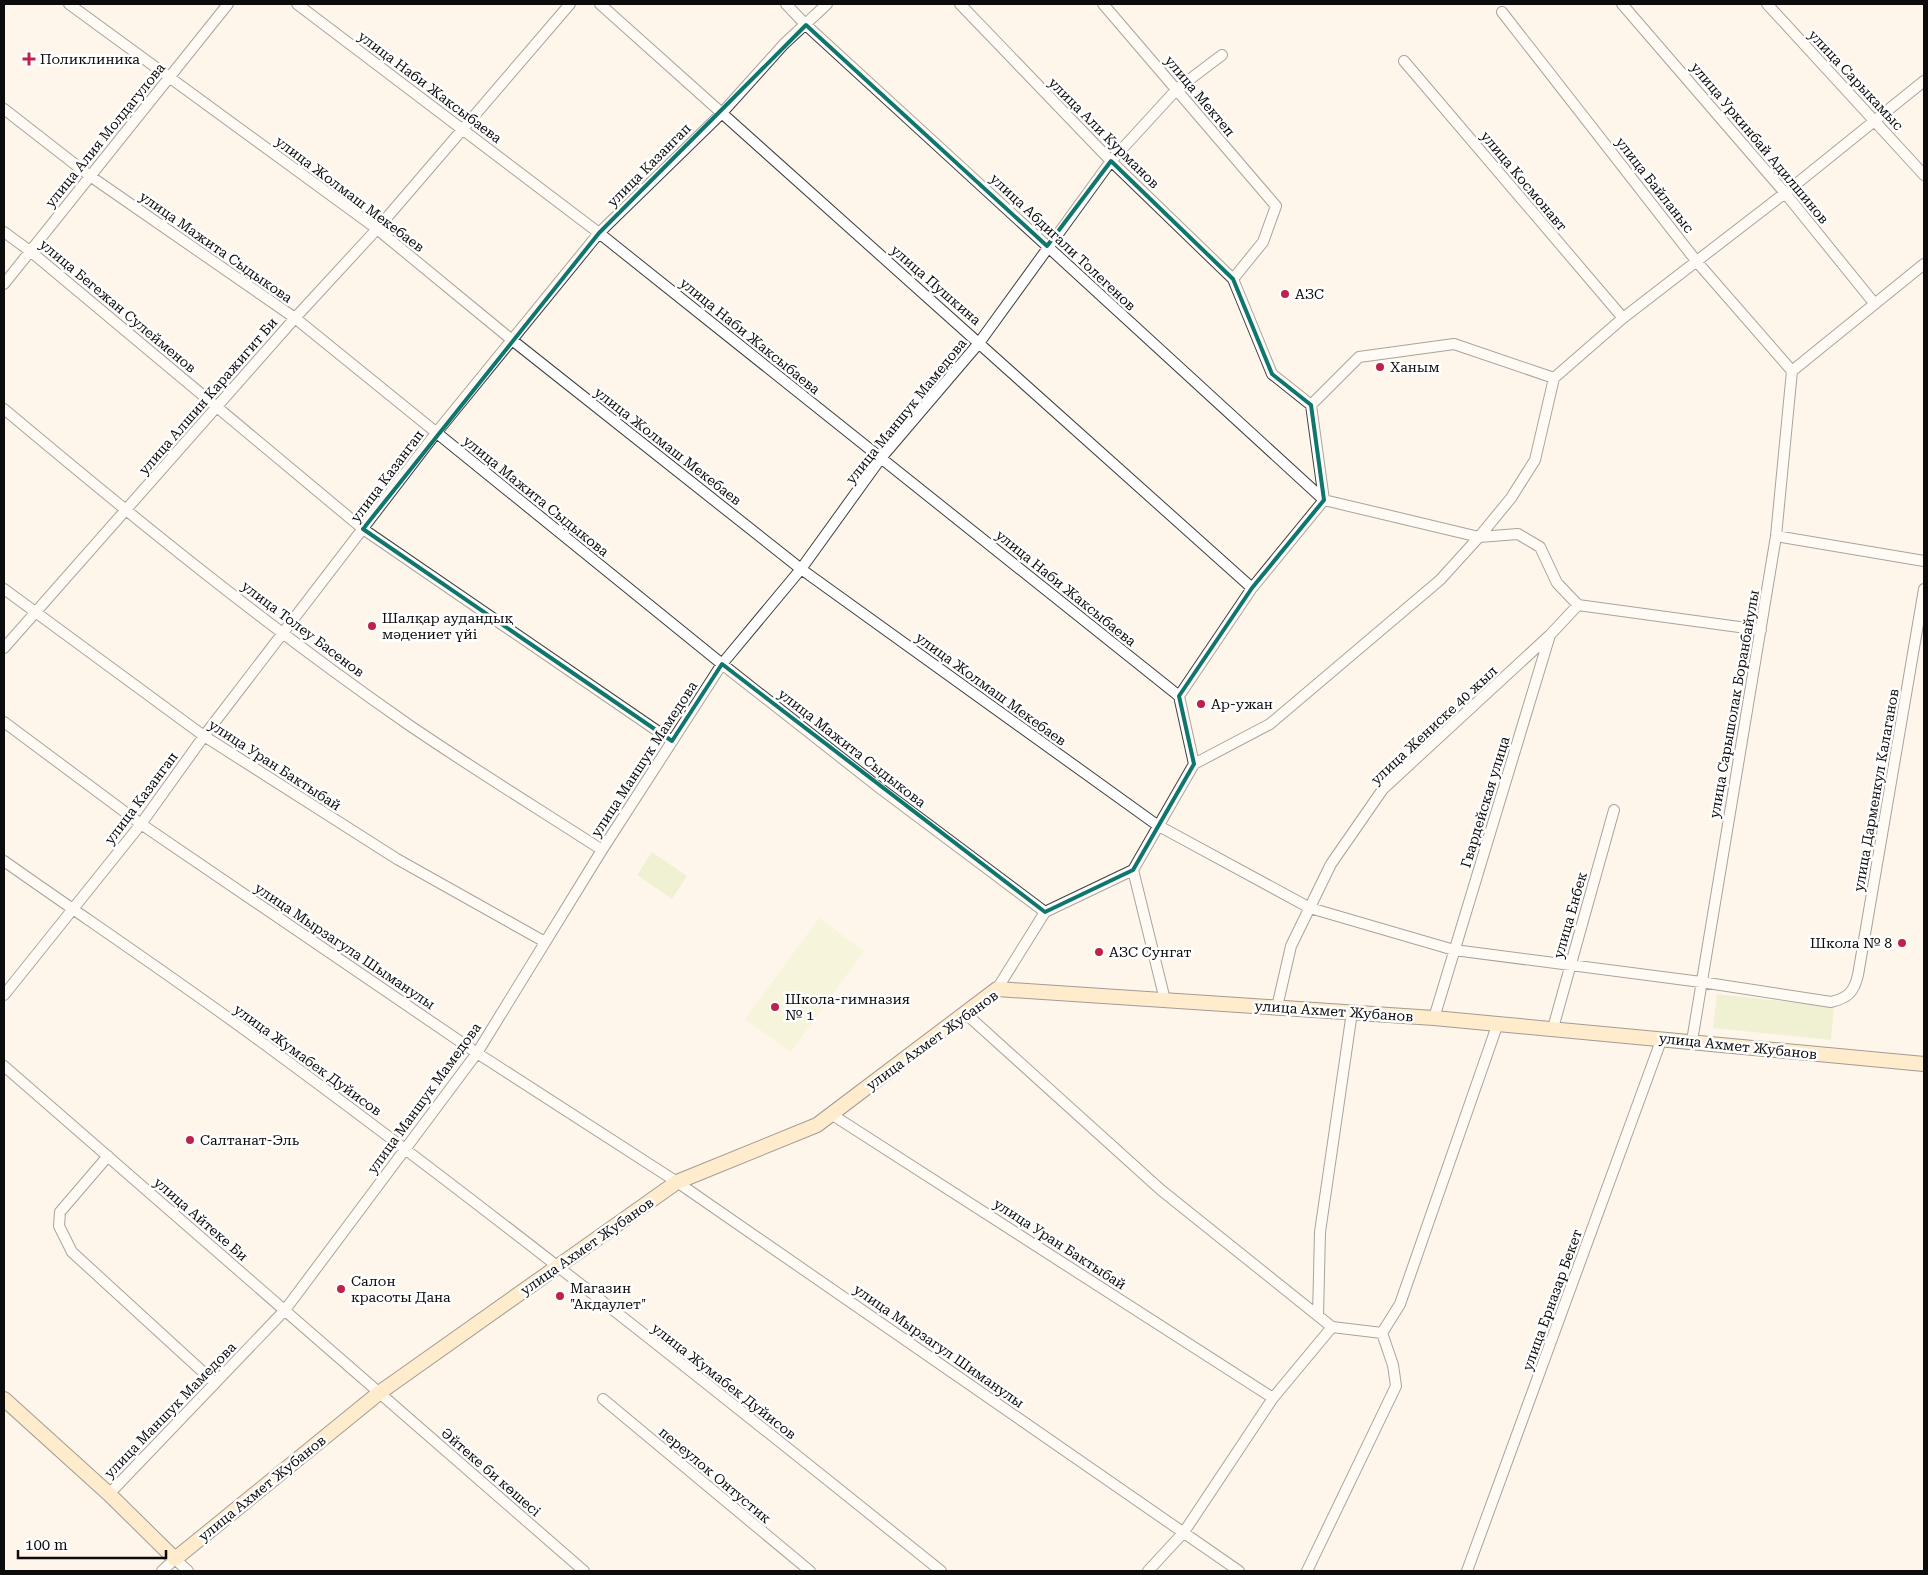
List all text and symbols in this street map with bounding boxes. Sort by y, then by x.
street label: улица Сарыкамыс [1805,27,1907,134]
street label: улица Наби Жаксыбаева [355,28,505,146]
place label: Поликлиника [40,51,140,67]
marker: Поликлиника [22,52,36,66]
street label: улица Мектеп [1162,52,1238,140]
street label: улица Алия Молдагулова [42,59,168,210]
street label: улица Уркинбай Адилшинов [1688,59,1832,227]
street label: улица Али Курманов [1045,74,1163,192]
street label: улица Казангап [604,120,694,210]
street label: улица Космонавт [1478,128,1570,234]
street label: улица Жолмаш Мекебаев [273,133,427,255]
street label: улица Байланыс [1613,134,1697,236]
street label: улица Абдигали Толегенов [987,170,1139,314]
street label: улица Мажита Сыдыкова [137,188,296,306]
street label: улица Бегежан Сулейменов [37,236,199,376]
street label: улица Пушкина [888,242,984,329]
street label: улица Наби Жаксыбаева [677,275,824,398]
place label: АЗС [1295,286,1324,302]
marker: АЗС [1279,288,1291,300]
street label: улица Алшин Каражигит Би [135,314,281,478]
street label: улица Маншук Мамедова [842,335,970,487]
place label: Ханым [1390,359,1440,375]
marker: Ханым [1374,361,1386,373]
street label: улица Жолмаш Мекебаев [591,384,745,508]
street label: улица Казангап [347,427,427,525]
street label: улица Мажита Сыдыкова [460,432,612,560]
street label: улица Наби Жаксыбаева [993,527,1140,650]
street label: улица Толеу Басенов [239,578,367,680]
street label: улица Сарышолак Боранбайулы [1706,589,1762,819]
place label: Шалқар аудандық мәдениет үйі [382,610,513,642]
marker: Шалқар аудандық мәдениет үйі [366,620,378,632]
street label: улица Жолмаш Мекебаев [913,629,1069,749]
street label: улица Жениске 40 жыл [1368,662,1500,788]
street label: улица Маншук Мамедова [588,678,701,840]
street label: улица Мажита Сыдыкова [775,685,929,811]
street label: улица Дарменкул Калаганов [1850,687,1902,893]
place label: Ар-ужан [1211,696,1273,712]
marker: Ар-ужан [1195,698,1207,710]
street label: улица Уран Бактыбай [206,716,344,814]
street label: Гвардейская улица [1457,734,1513,870]
street label: улица Казангап [101,749,181,847]
street label: улица Енбек [1550,870,1590,960]
street label: улица Мырзагула Шыманулы [252,880,438,1012]
place label: Школа № 8 [1810,935,1892,951]
marker: Школа № 8 [1896,937,1908,949]
place label: АЗС Сунгат [1109,944,1191,960]
marker: АЗС Сунгат [1093,946,1105,958]
street label: улица Ахмет Жубанов [863,987,1001,1093]
place label: Школа-гимназия № 1 [785,991,910,1023]
street label: улица Ахмет Жубанов [1254,997,1414,1025]
street label: улица Жумабек Дуйисов [231,1001,385,1119]
marker: Школа-гимназия № 1 [769,1001,781,1013]
street label: улица Маншук Мамедова [364,1019,484,1176]
street label: улица Ахмет Жубанов [1658,1030,1818,1062]
place label: Салтанат-Эль [200,1132,300,1148]
marker: Салтанат-Эль [184,1134,196,1146]
street label: улица Айтеке Би [151,1174,251,1264]
street label: улица Ахмет Жубанов [517,1194,657,1298]
street label: улица Уран Бактыбай [991,1195,1129,1293]
street label: улица Ерназар Бекет [1519,1227,1585,1373]
place label: Салон красоты Дана [351,1273,451,1305]
place label: Магазин "Акдаулет" [570,1280,646,1312]
street label: улица Мырзагул Шиманулы [851,1281,1027,1411]
marker: Салон красоты Дана [335,1283,347,1295]
marker: Магазин "Акдаулет" [554,1290,566,1302]
street label: улица Жумабек Дуйисов [649,1320,799,1442]
street label: улица Маншук Мамедова [101,1339,239,1481]
street label: переулок Онтустик [656,1423,774,1527]
street label: Әйтеке би көшесі [438,1425,544,1520]
street label: улица Ахмет Жубанов [195,1432,329,1544]
scale bar [18,1528,165,1560]
text: 100 m [25,1536,68,1554]

